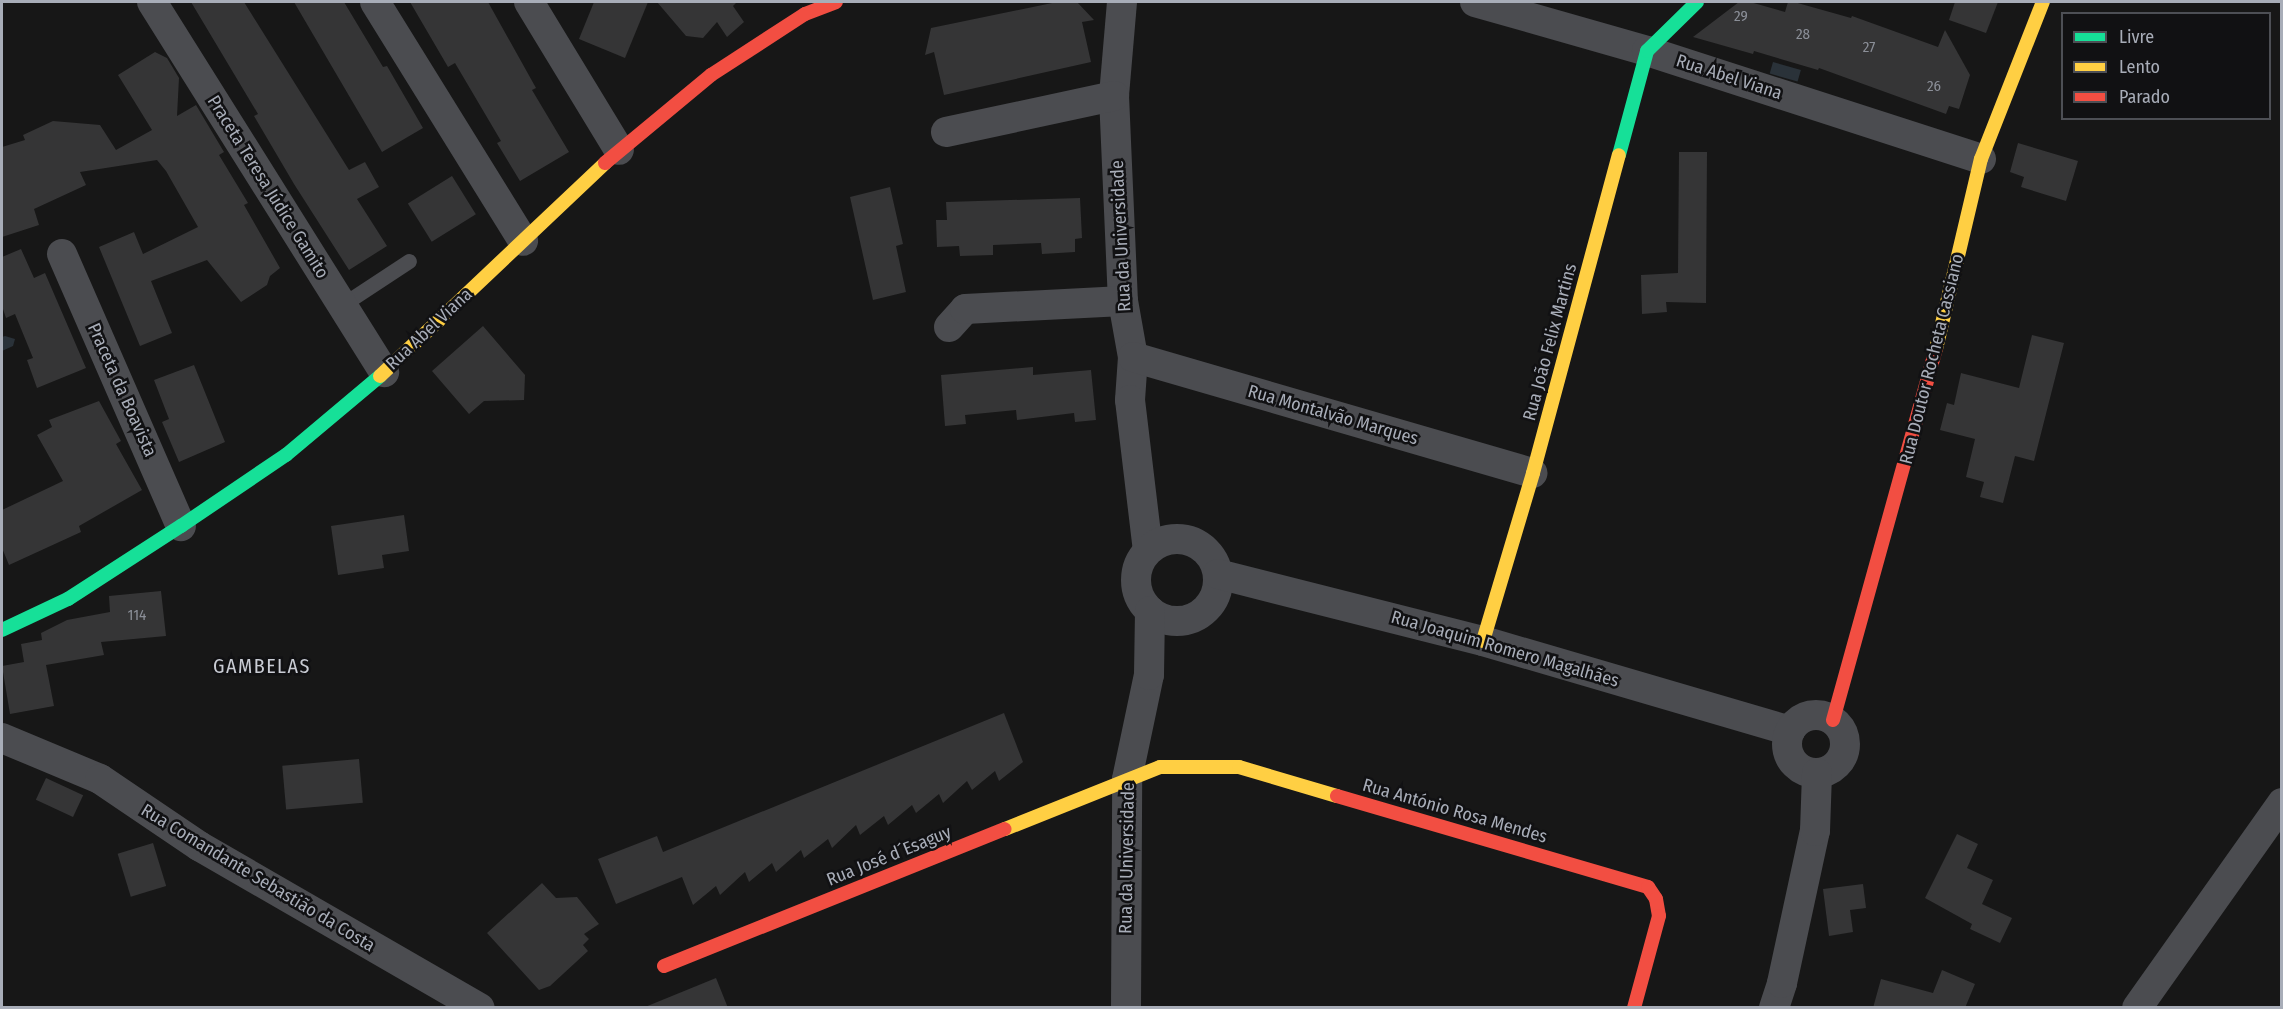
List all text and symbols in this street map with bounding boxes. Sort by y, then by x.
house number: 29 [1734,8,1748,26]
legend [2061,12,2271,120]
house number: 28 [1796,26,1810,44]
text: Livre [2119,26,2154,48]
house number: 27 [1863,39,1875,57]
street label: Rua Abel Viana [1673,50,1785,104]
text: Lento [2119,56,2160,78]
house number: 26 [1927,78,1941,96]
text: Parado [2119,86,2170,108]
street label: Praceta Teresa Júdice Gamito [203,91,333,283]
street label: Rua da Universidade [1106,160,1136,312]
street label: Rua Doutor Rocheta Cassiano [1895,251,1969,467]
street label: Rua João Felix Martins [1519,261,1581,423]
street label: Rua Abel Viana [381,284,477,374]
street label: Praceta da Boavista [83,320,161,460]
street label: Rua Montalvão Marques [1245,380,1421,450]
street label: Rua Joaquim Romero Magalhães [1389,606,1621,692]
house number: 114 [128,607,146,625]
district label: GAMBELAS [213,654,311,678]
street label: Rua António Rosa Mendes [1360,774,1550,848]
street label: Rua da Universidade [1115,782,1139,934]
street label: Rua Comandante Sebastião da Costa [137,799,379,957]
street label: Rua José d´Esaguy [824,821,954,891]

